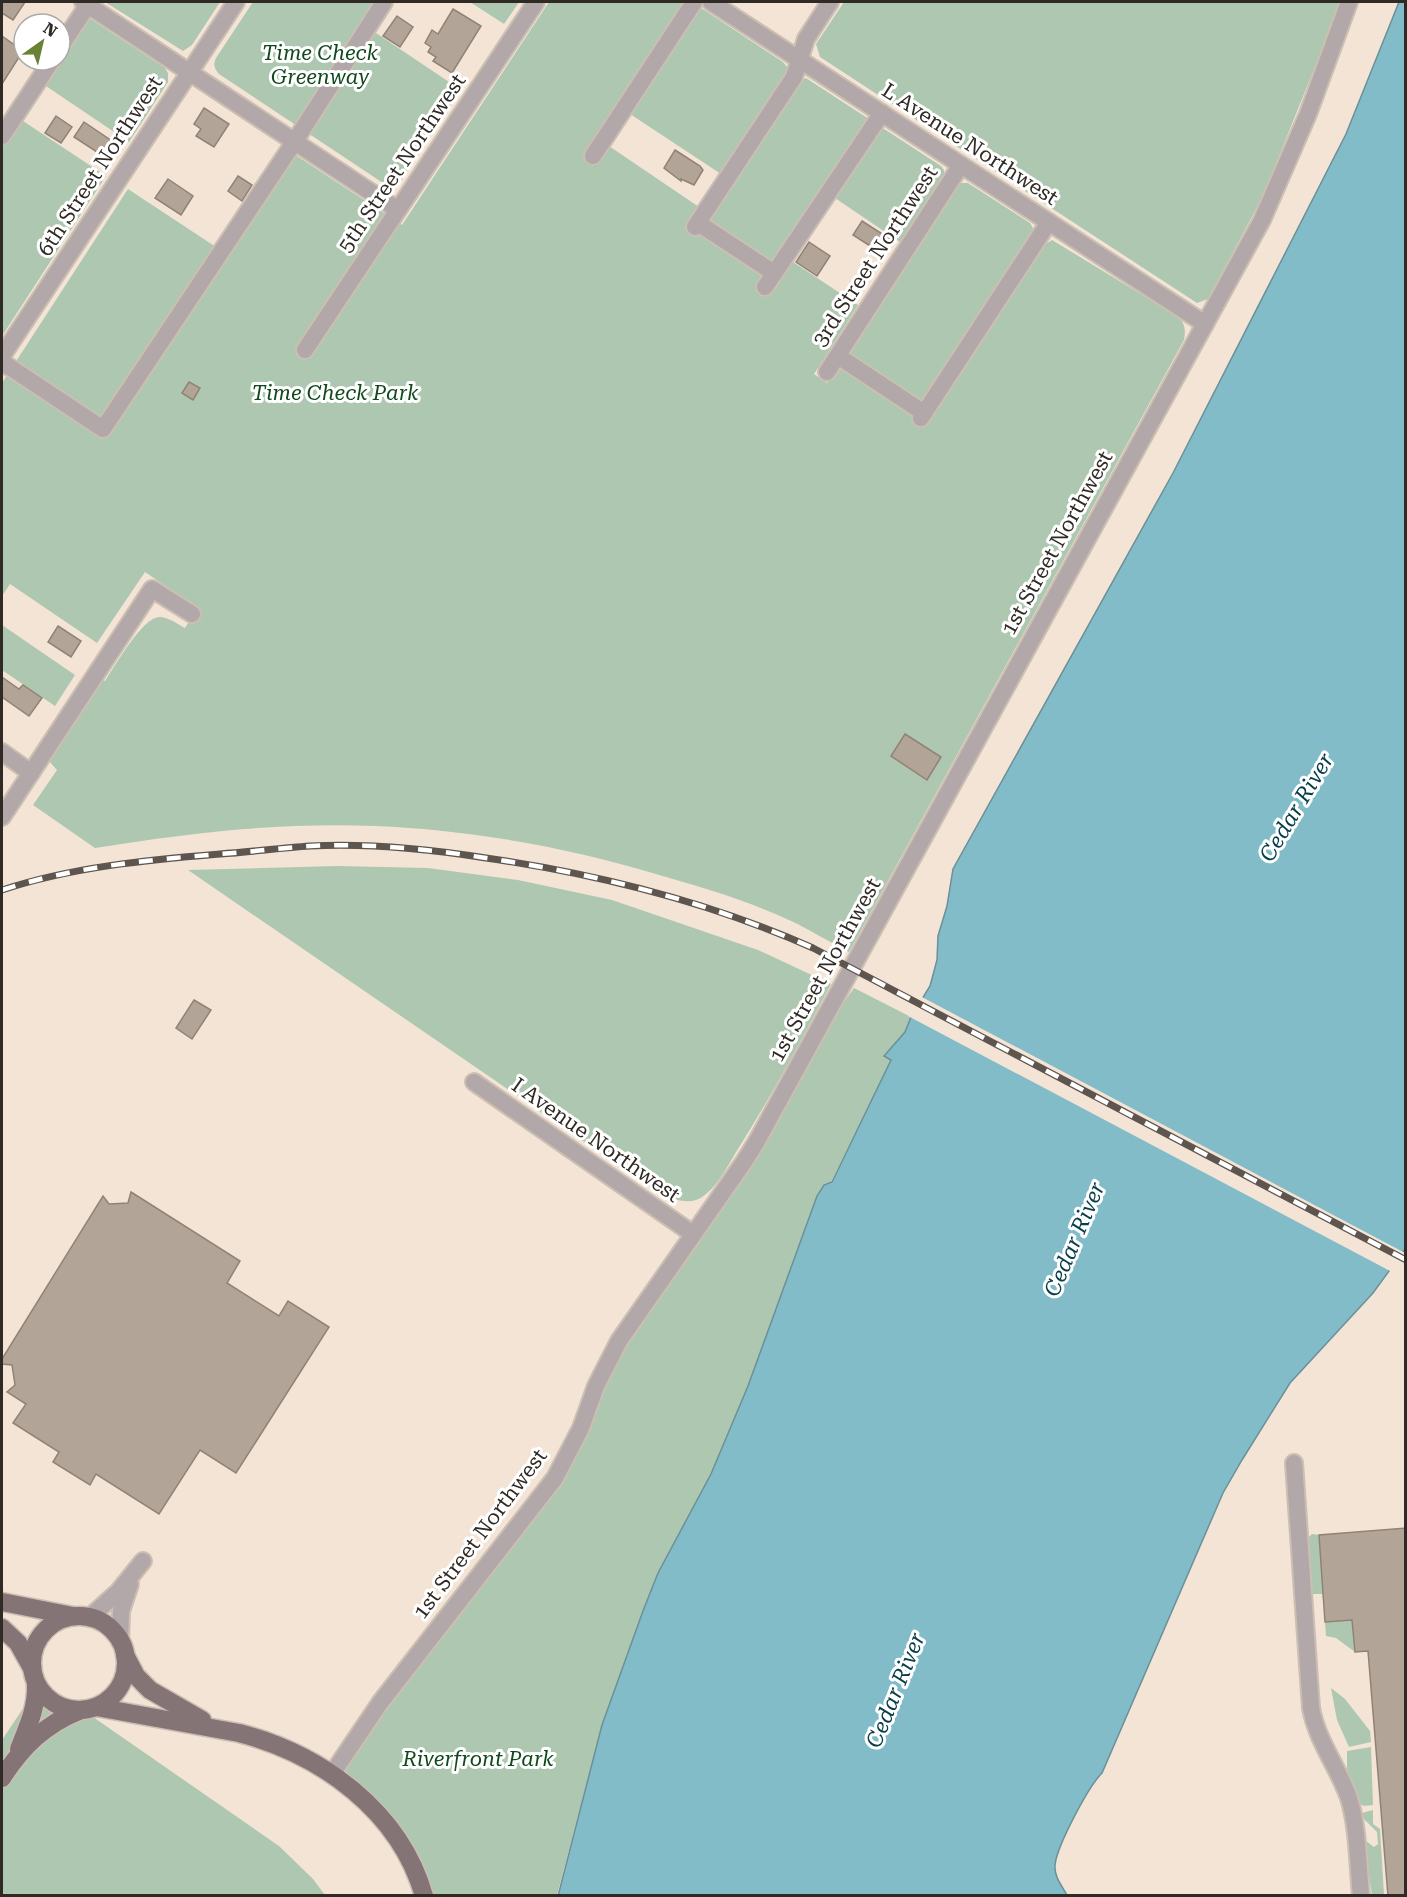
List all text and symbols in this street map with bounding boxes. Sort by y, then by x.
north arrow [12,12,72,72]
text: N [40,19,61,41]
park label: Time Check Greenway [262,41,379,89]
street label: 5th Street Northwest [333,69,471,257]
street label: 6th Street Northwest [33,71,167,261]
street label: L Avenue Northwest [878,78,1063,210]
street label: 3rd Street Northwest [808,161,942,351]
park label: Time Check Park [252,381,419,405]
street label: 1st Street Northwest [996,447,1118,639]
water label: Cedar River [1254,749,1339,866]
street label: 1st Street Northwest [764,874,886,1066]
street label: I Avenue Northwest [507,1073,685,1207]
water label: Cedar River [1039,1178,1110,1300]
street label: 1st Street Northwest [408,1444,552,1624]
water label: Cedar River [861,1629,930,1751]
park label: Riverfront Park [401,1747,554,1771]

